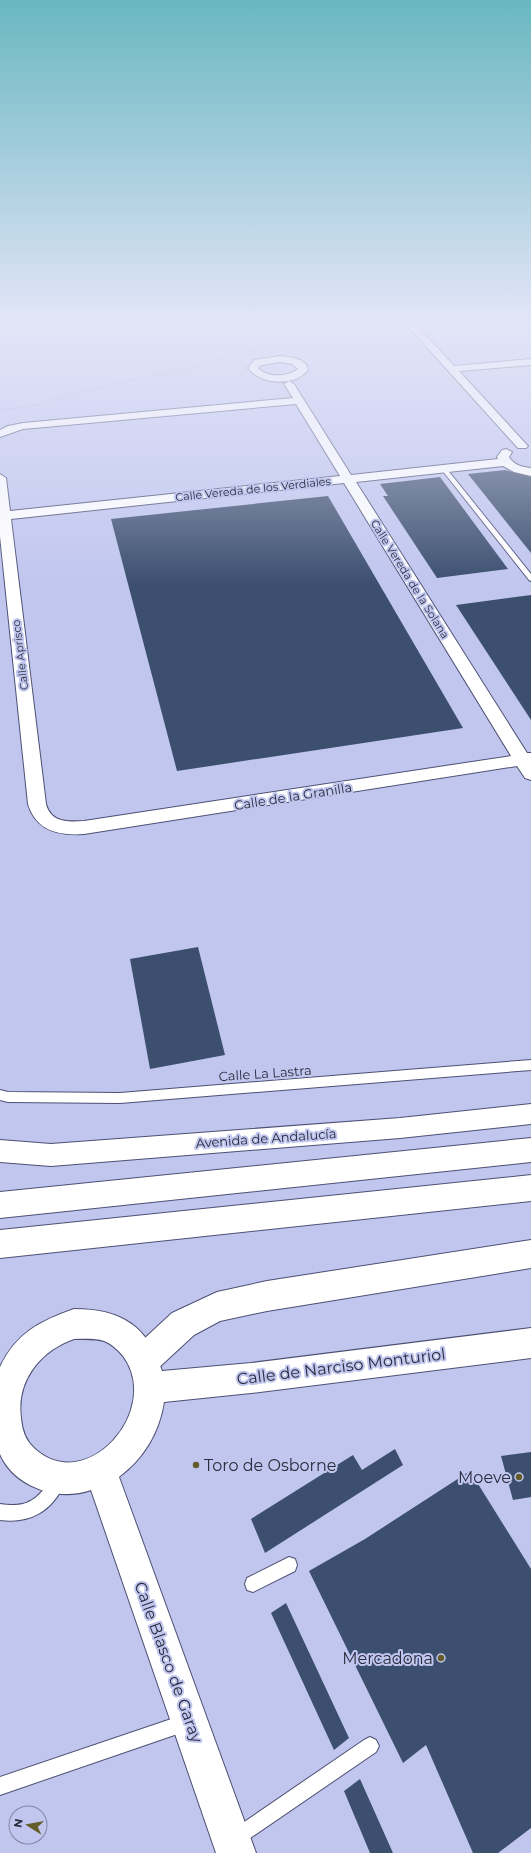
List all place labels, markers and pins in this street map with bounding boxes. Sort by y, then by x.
place label: Toro de Osborne [204,1456,336,1475]
marker: Toro de Osborne [191,1460,201,1470]
place label: Moeve [458,1468,511,1487]
marker: Moeve [514,1472,524,1482]
place label: Mercadona [342,1649,433,1668]
marker: Mercadona [436,1653,446,1663]

